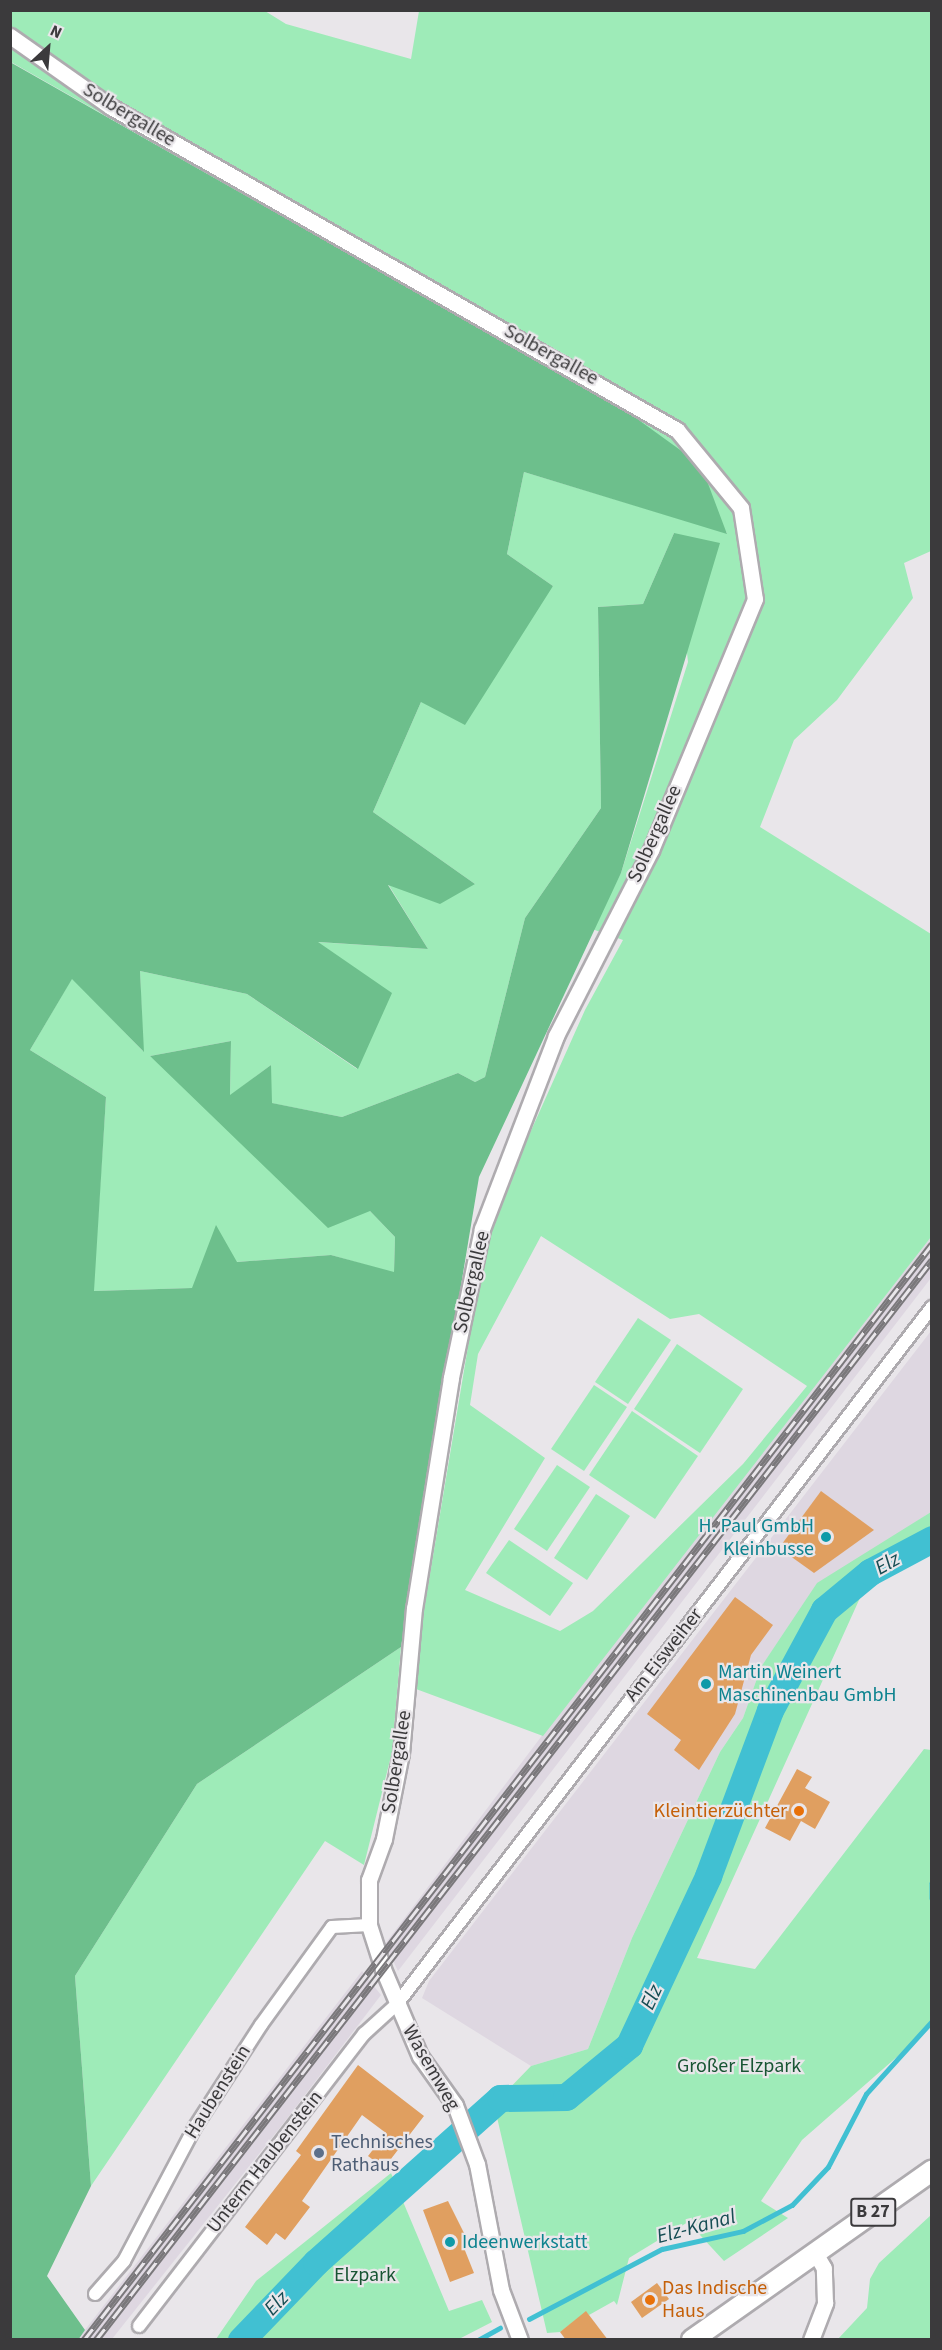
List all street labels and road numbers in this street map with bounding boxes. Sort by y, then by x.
street label: Solbergallee [78,78,180,152]
street label: Solbergallee [500,319,602,391]
street label: Solbergallee [623,782,687,886]
street label: Solbergallee [449,1229,495,1335]
street label: Am Eisweiher [620,1603,708,1707]
street label: Solbergallee [377,1709,417,1815]
street label: Wasemweg [397,2021,465,2115]
street label: Haubenstein [180,2041,256,2143]
street label: Unterm Haubenstein [202,2086,328,2238]
road number: B 27 [849,2197,897,2227]

